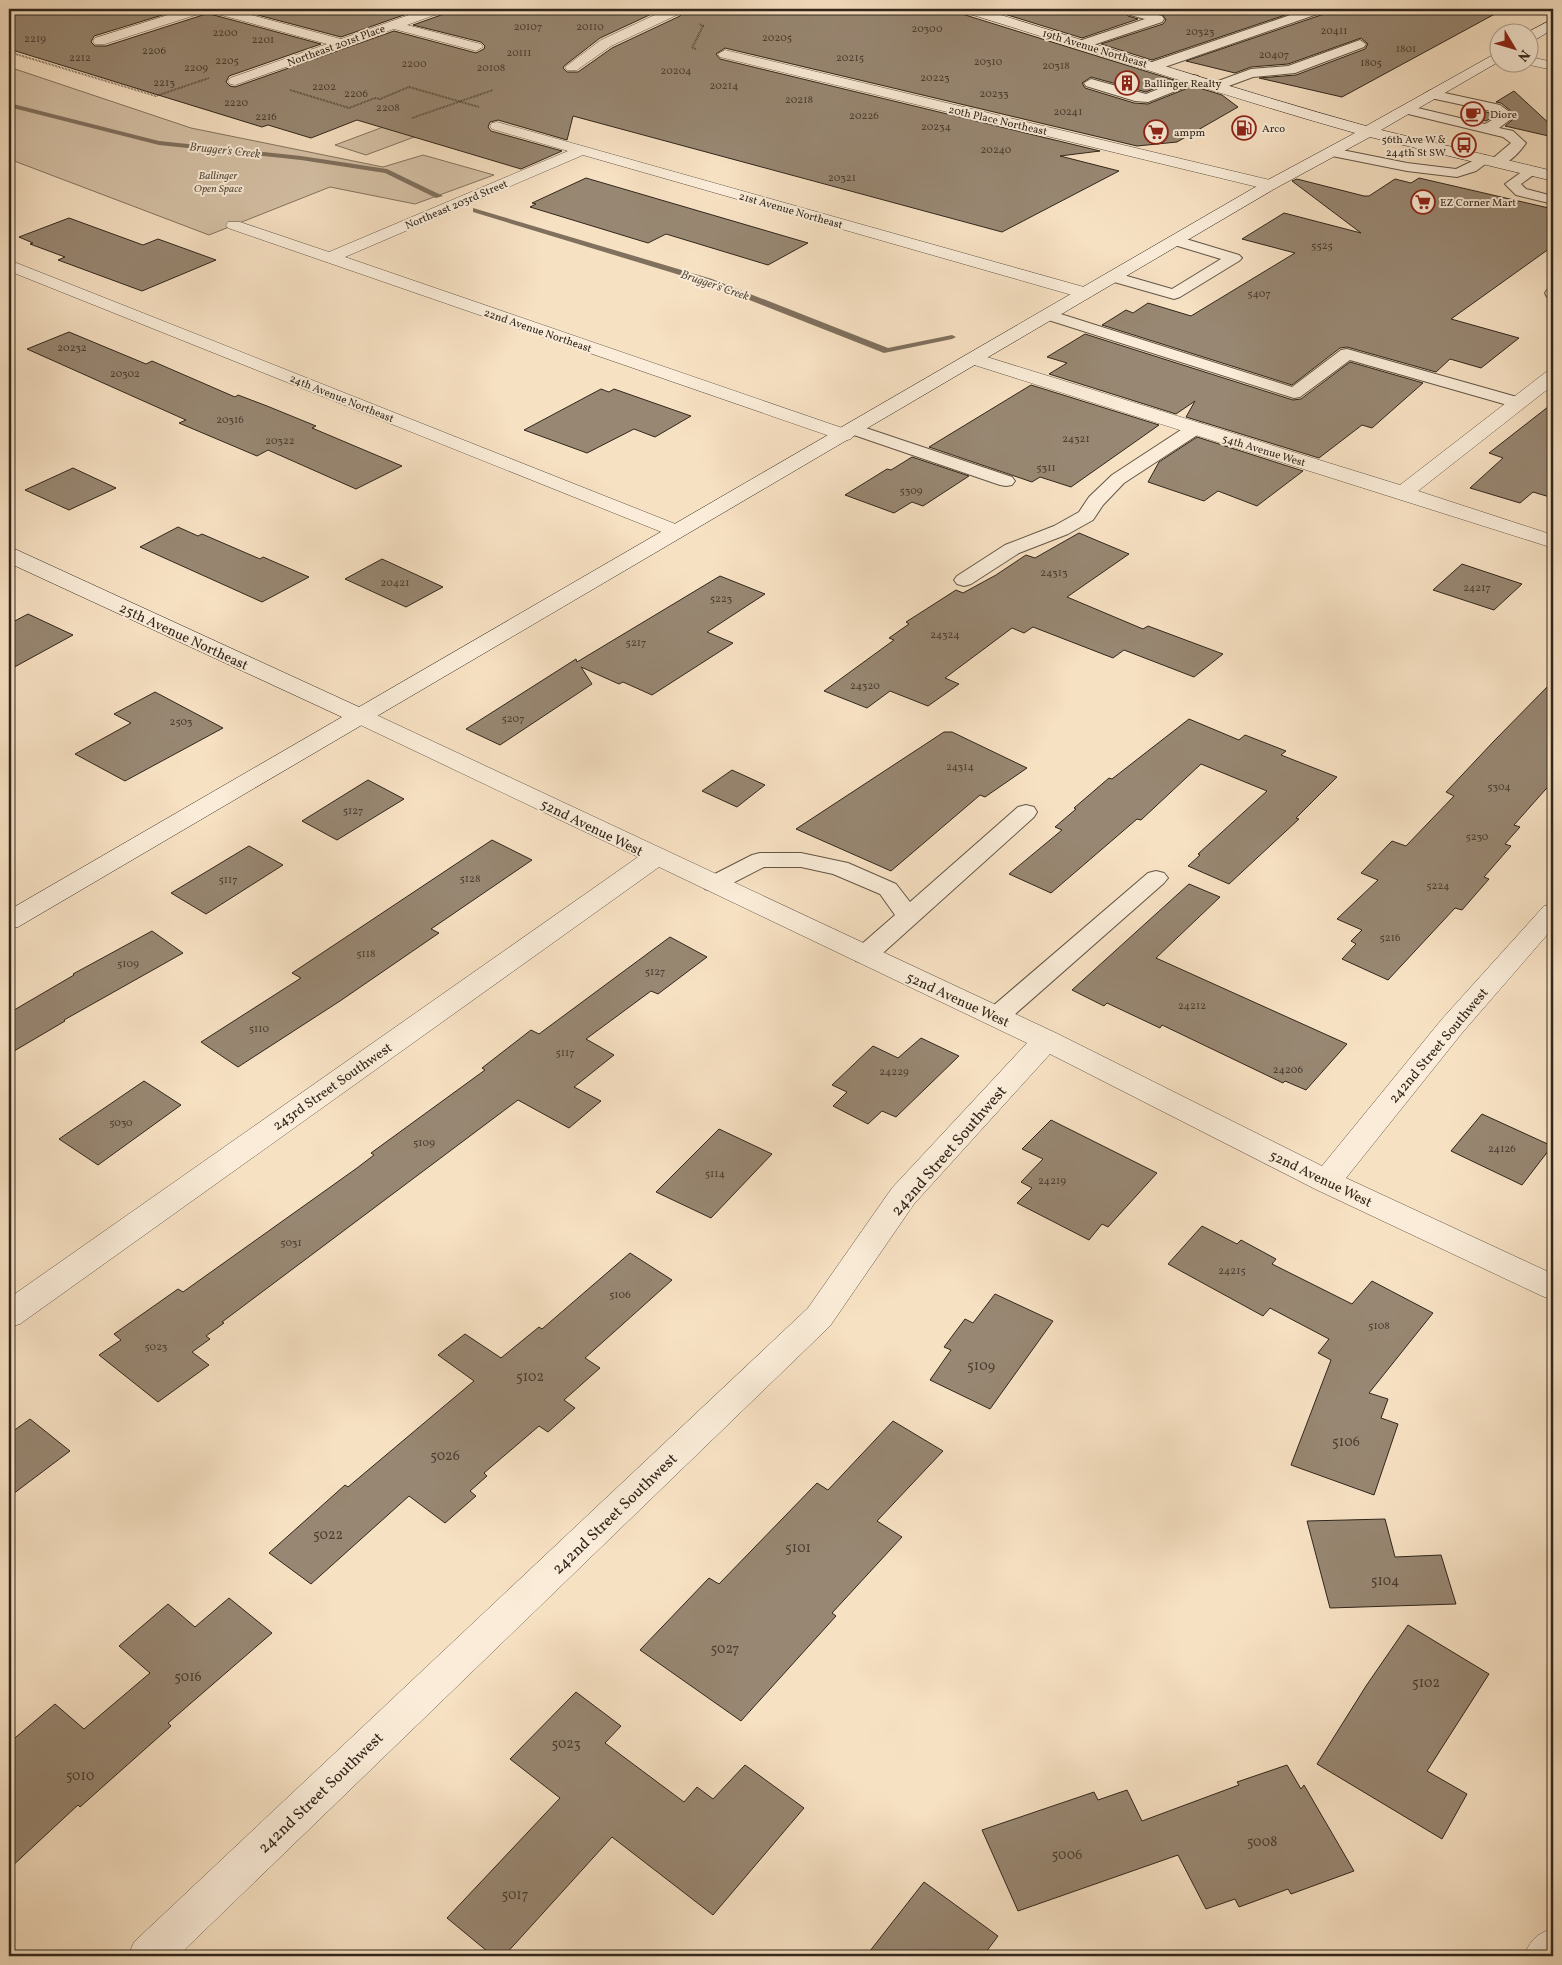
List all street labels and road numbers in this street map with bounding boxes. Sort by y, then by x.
street label: Northeast 201st Place [285,22,388,71]
street label: 19th Avenue Northeast [1040,26,1149,73]
street label: 20th Place Northeast [947,103,1049,140]
street label: Northeast 203rd Street [403,177,510,234]
street label: 21st Avenue Northeast [737,189,844,233]
street label: 22nd Avenue Northeast [482,306,594,357]
street label: 24th Avenue Northeast [287,372,396,427]
street label: 54th Avenue West [1220,432,1307,471]
street label: 25th Avenue Northeast [116,599,251,676]
street label: 52nd Avenue West [537,795,646,861]
street label: 52nd Avenue West [903,968,1012,1033]
street label: 242nd Street Southwest [1385,984,1493,1108]
street label: 243rd Street Southwest [269,1039,397,1136]
street label: 242nd Street Southwest [887,1081,1013,1221]
street label: 52nd Avenue West [1266,1146,1375,1212]
street label: 242nd Street Southwest [548,1448,683,1580]
street label: 242nd Street Southwest [254,1727,389,1859]

